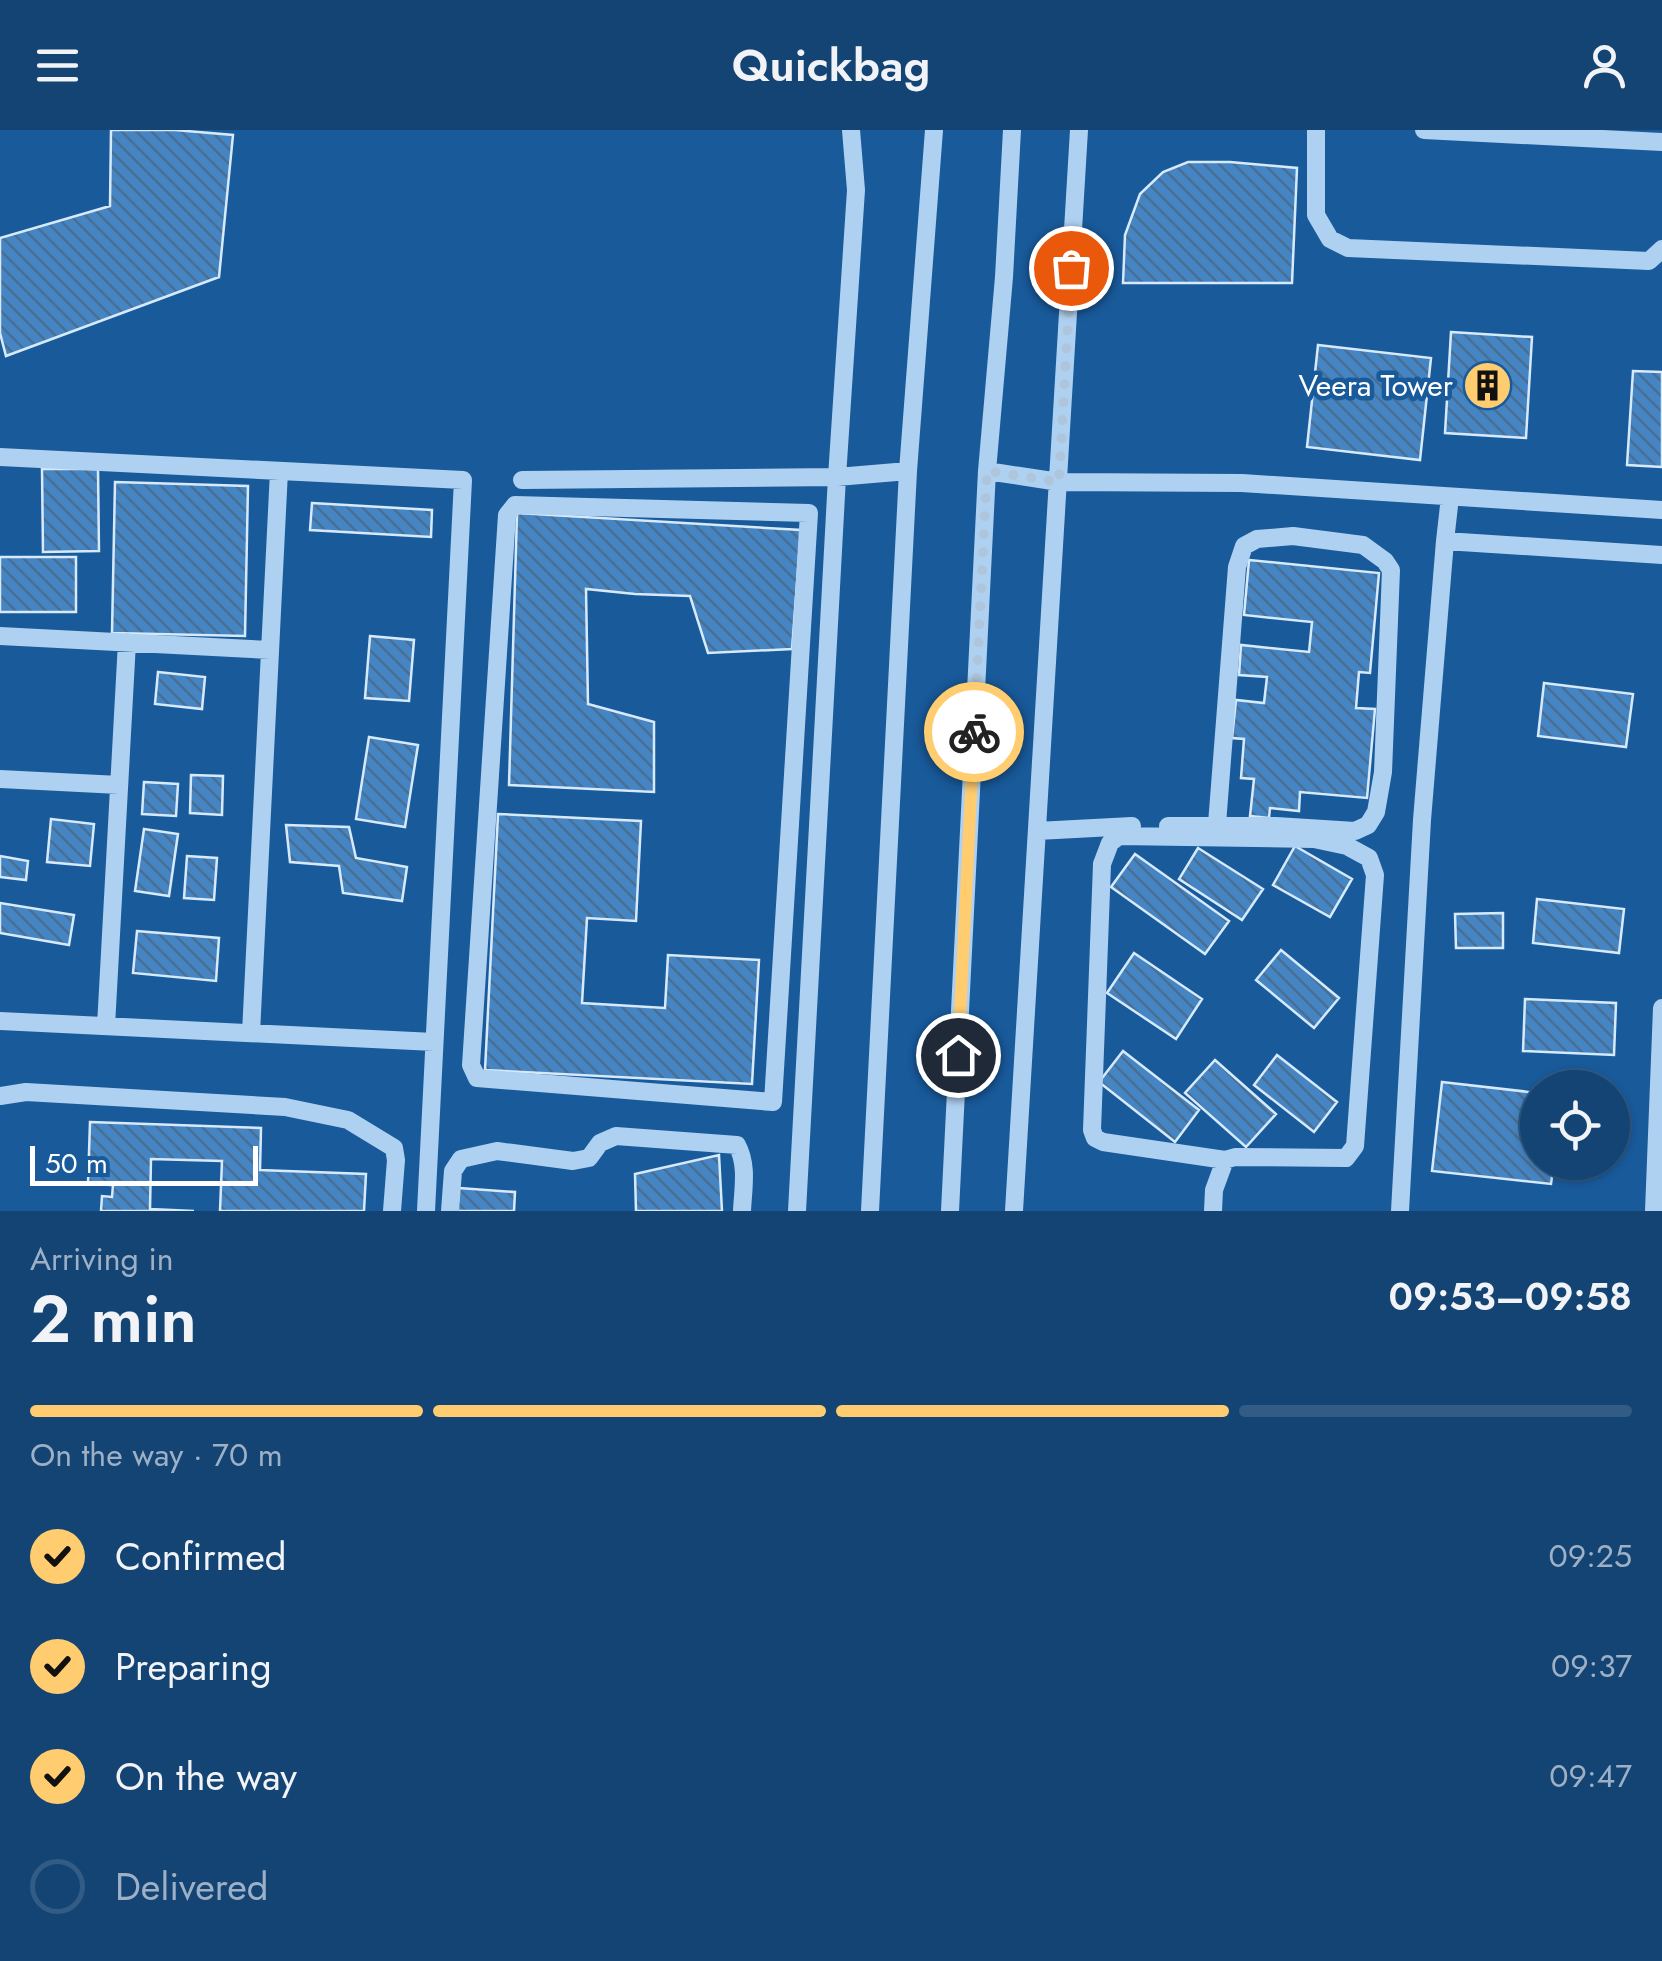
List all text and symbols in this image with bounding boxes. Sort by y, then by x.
text: Quickbag [732,33,930,98]
icon: menu [30,38,85,93]
icon: person [1577,38,1632,93]
pin [1029,226,1114,311]
icon: bag [1044,241,1099,296]
building icon: Veera Tower [1462,359,1514,411]
place label: Veera Tower [1298,364,1454,407]
courier [924,682,1024,782]
icon: bike [947,705,1002,760]
pin [916,1013,1001,1098]
icon: home [931,1028,986,1083]
map controls [1520,1070,1630,1180]
button: locate [1520,1070,1630,1180]
scale bar [30,1141,258,1186]
text: 50 m [45,1143,108,1184]
text: Arriving in [30,1236,174,1282]
text: 09:53–09:58 [1389,1269,1632,1324]
text: 2 min [30,1272,197,1366]
text: On the way · 70 m [30,1432,283,1478]
icon: check [30,1529,85,1584]
text: Confirmed [115,1529,286,1584]
text: 09:25 [1549,1533,1632,1579]
icon: check [30,1639,85,1694]
text: Preparing [115,1639,272,1694]
text: 09:37 [1551,1643,1632,1689]
icon: check [30,1749,85,1804]
text: On the way [115,1749,297,1804]
text: 09:47 [1549,1753,1632,1799]
text: Delivered [115,1859,268,1914]

